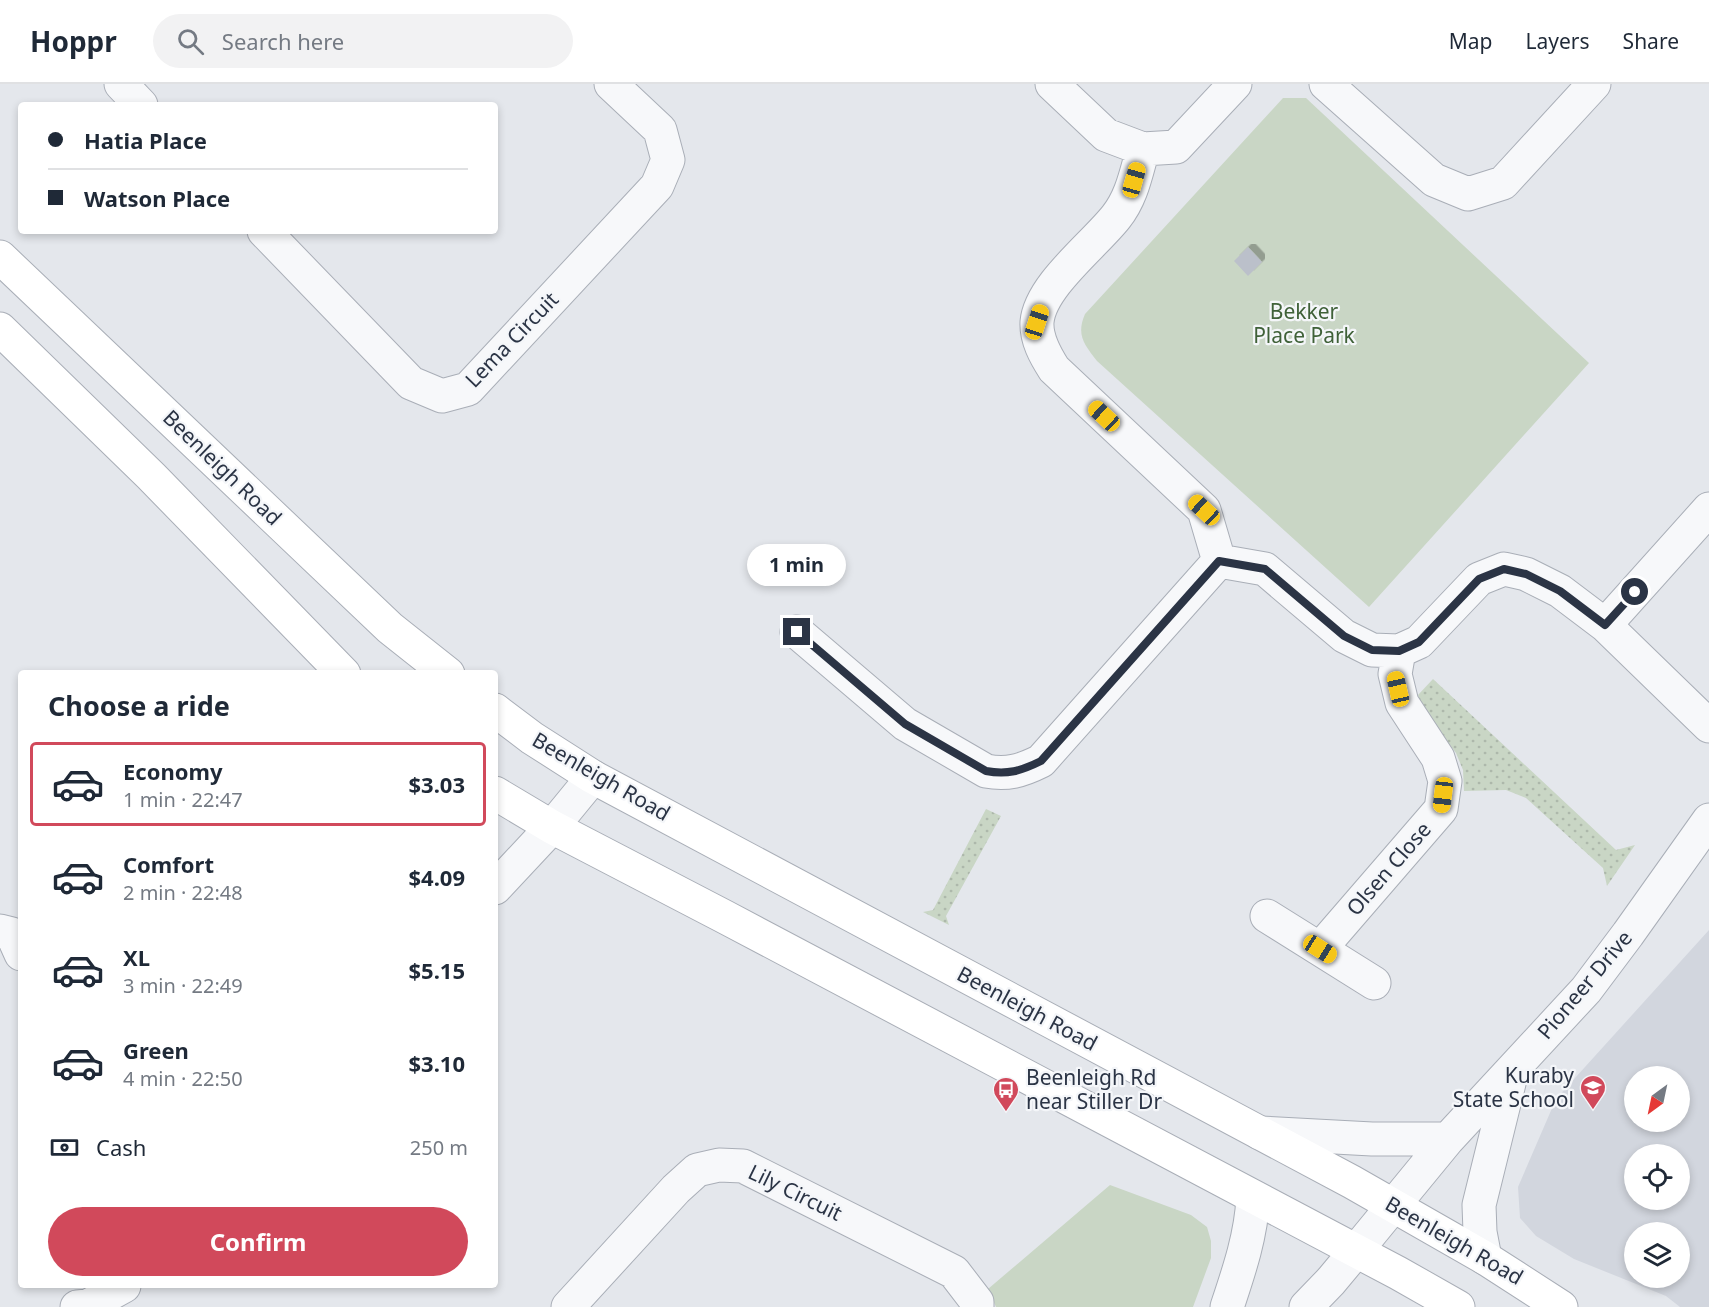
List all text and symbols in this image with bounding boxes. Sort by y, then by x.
search box [153,14,573,68]
text: Hoppr [30,22,117,60]
icon: search [174,25,207,58]
text: Search here [222,26,344,56]
text: Map [1449,27,1493,55]
text: Layers [1526,27,1590,55]
text: Share [1623,27,1679,55]
text: Hatia Place [84,125,207,155]
car [1120,160,1148,200]
text: Watson Place [84,183,230,213]
street label: Lema Circuit [459,285,564,393]
park label: Bekker Place Park [1253,297,1356,349]
car [1023,302,1051,342]
car [1085,397,1123,435]
street label: Beenleigh Road [157,403,288,531]
car [1185,491,1223,529]
callout: 1 min [748,545,846,587]
text: 1 min [769,551,824,578]
route start [1621,578,1648,605]
route end [783,618,810,645]
car [1385,669,1411,709]
text: Choose a ride [48,687,230,724]
street label: Beenleigh Road [527,725,676,827]
text: Economy [123,756,222,786]
icon: car [51,757,105,811]
text: $3.03 [408,769,465,799]
car [1432,776,1454,814]
text: 1 min · 22:47 [123,786,243,813]
street label: Olsen Close [1340,816,1437,921]
text: Comfort [123,849,214,879]
icon: car [51,850,105,904]
text: $4.09 [408,862,465,892]
text: 2 min · 22:48 [123,879,243,906]
street label: Pioneer Drive [1531,924,1638,1045]
car [1300,932,1340,966]
text: XL [123,942,150,972]
icon: car [51,943,105,997]
text: $5.15 [408,955,465,985]
street label: Beenleigh Road [953,959,1102,1057]
text: 3 min · 22:49 [123,972,243,999]
text: Green [123,1035,189,1065]
icon: car [51,1036,105,1090]
text: $3.10 [408,1048,465,1078]
place label: Kuraby State School [1453,1061,1574,1113]
place label: Beenleigh Rd near Stiller Dr [1026,1063,1162,1115]
text: 4 min · 22:50 [123,1065,243,1092]
north arrow [1624,1066,1690,1132]
map controls [1624,1066,1690,1288]
school or university icon: Kuraby State School [1578,1073,1608,1111]
bus stop icon: Beenleigh Rd near Stiller Dr [991,1075,1021,1113]
icon: cash [48,1131,81,1164]
text: Cash [96,1132,146,1162]
text: 250 m [410,1134,468,1161]
button: locate [1624,1144,1690,1210]
street label: Lily Circuit [744,1157,847,1227]
street label: Beenleigh Road [1380,1189,1529,1291]
button: Confirm [48,1207,468,1276]
button: layers [1624,1222,1690,1288]

